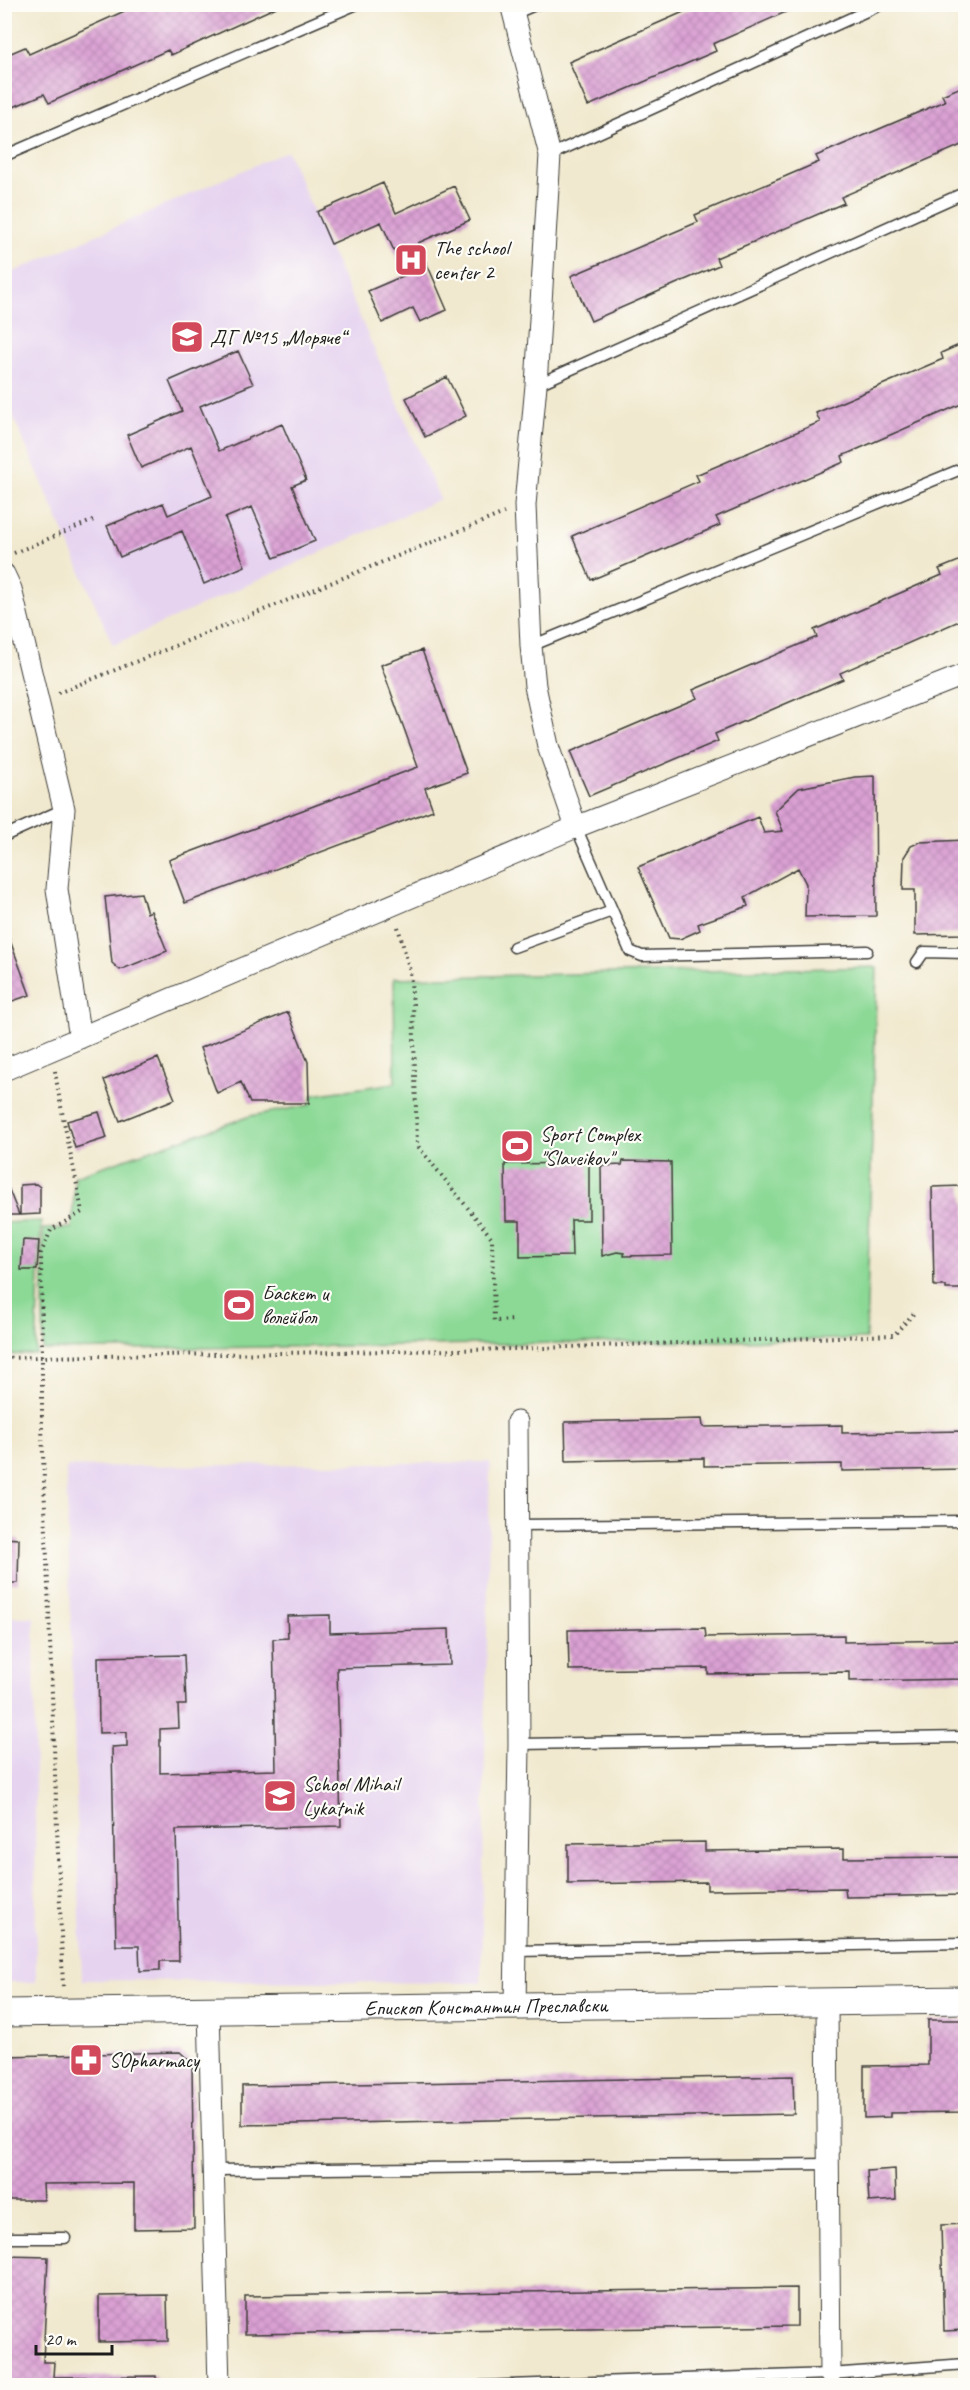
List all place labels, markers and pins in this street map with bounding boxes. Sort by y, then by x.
place label: The school center 2 [434,235,512,285]
hospital icon: The school center 2 [393,242,429,278]
school or university icon: ДГ №15 „Моряче“ [169,319,205,355]
place label: ДГ №15 „Моряче“ [210,324,350,350]
place label: Sport Complex "Slaveikov" [540,1121,642,1171]
sports icon: Sport Complex "Slaveikov" [499,1128,535,1164]
place label: Баскет и волейбол [262,1280,331,1330]
sports icon: Баскет и волейбол [221,1287,257,1323]
place label: School Mihail Lykatnik [303,1771,402,1821]
school or university icon: School Mihail Lykatnik [262,1778,298,1814]
pharmacy icon: SOpharmacy [68,2042,104,2078]
place label: SOpharmacy [109,2047,201,2073]

